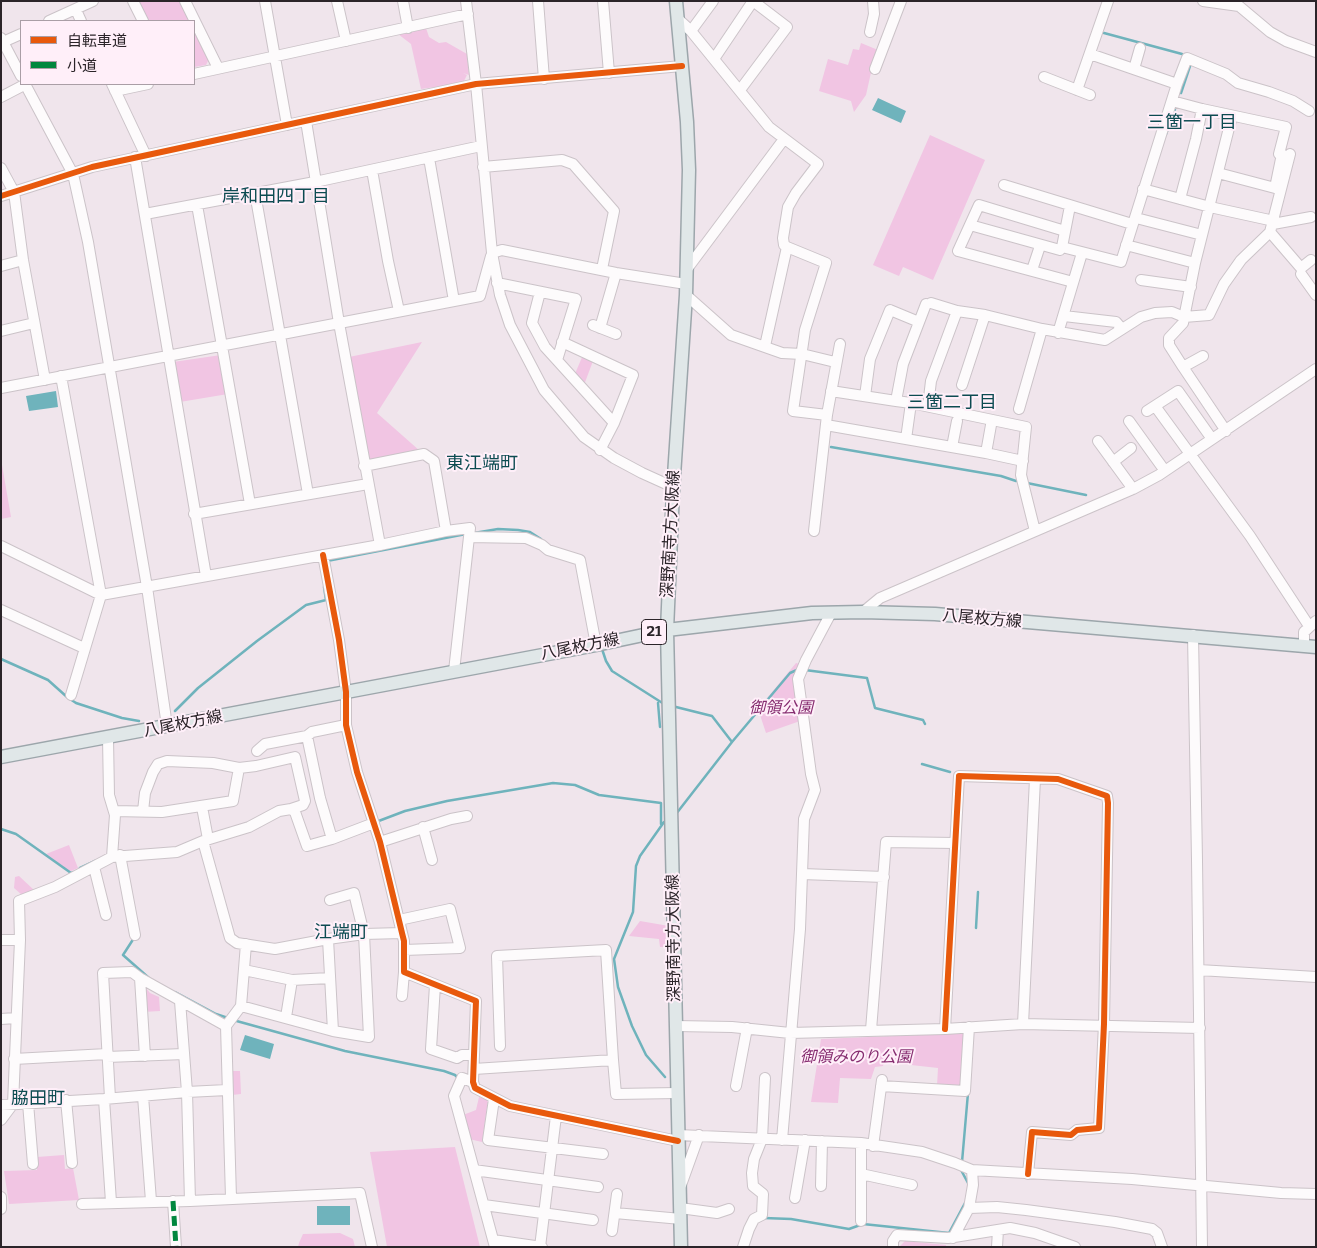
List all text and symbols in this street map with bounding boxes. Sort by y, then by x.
legend [20,20,195,85]
text: 自転車道 [67,32,127,50]
text: 小道 [67,57,97,75]
district label: 三箇一丁目 [1147,112,1237,134]
district label: 岸和田四丁目 [222,186,330,208]
district label: 三箇二丁目 [907,392,997,414]
district label: 東江端町 [446,453,518,475]
street label: 深野南寺方大阪線 [658,470,684,598]
street label: 八尾枚方線 [941,606,1023,632]
road number: 21 [642,620,666,644]
street label: 八尾枚方線 [539,630,621,664]
park label: 御領公園 [749,699,813,719]
street label: 八尾枚方線 [142,707,224,741]
street label: 深野南寺方大阪線 [663,874,685,1002]
district label: 江端町 [314,922,368,944]
park label: 御領みのり公園 [800,1048,912,1068]
district label: 脇田町 [11,1088,65,1110]

